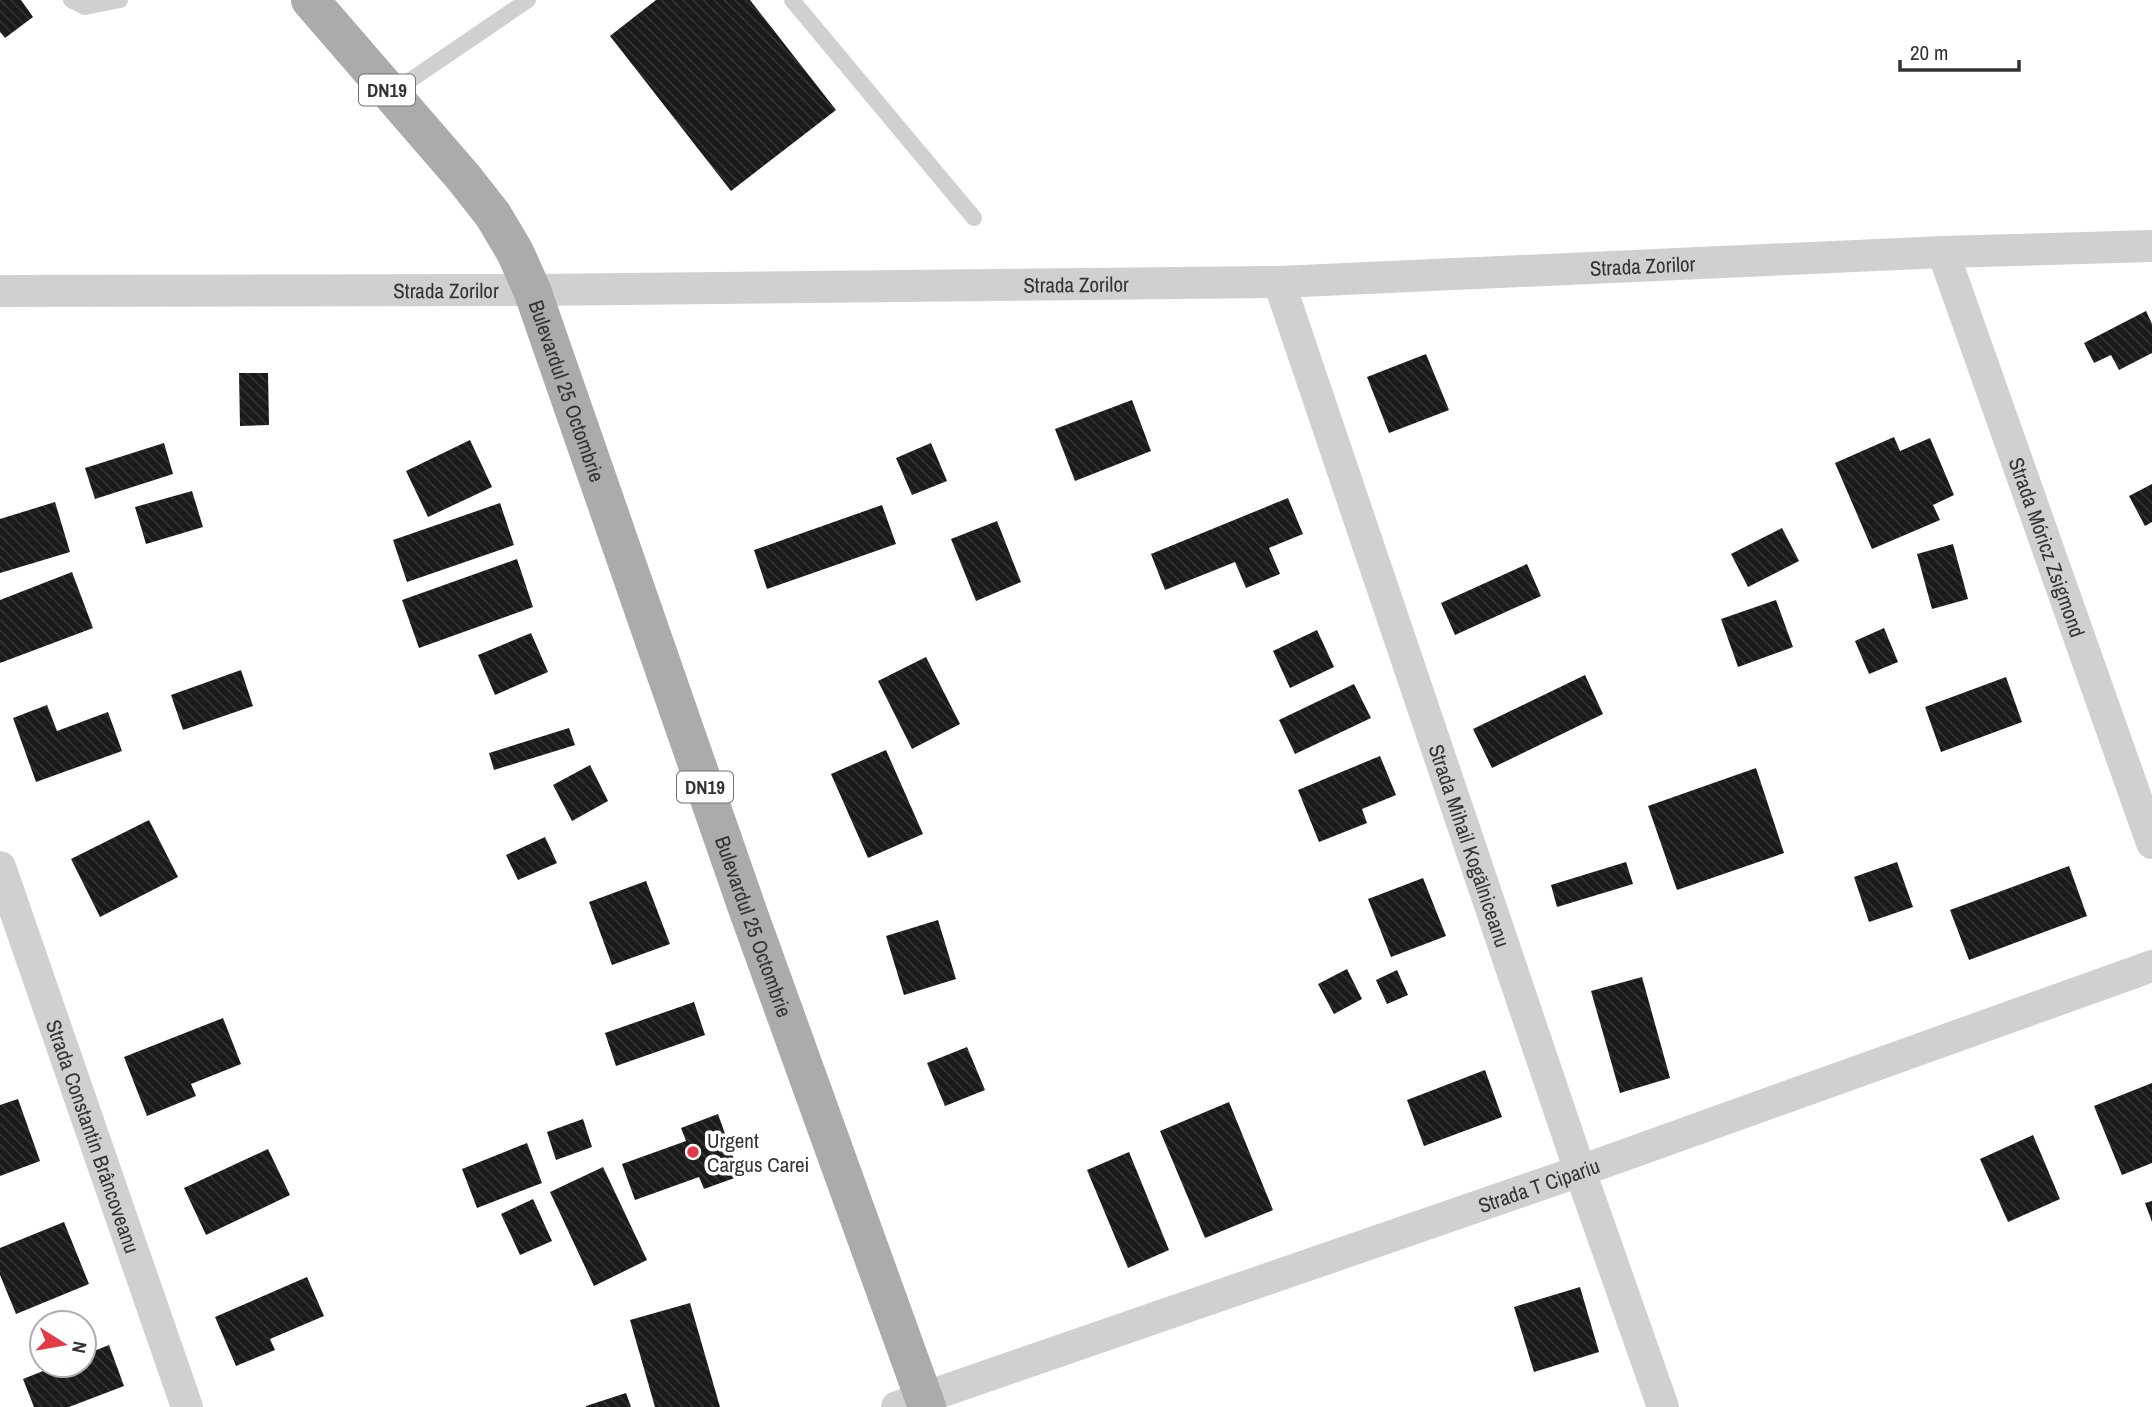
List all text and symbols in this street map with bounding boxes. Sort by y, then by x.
scale bar [1900,28,2019,72]
text: 20 m [1910,38,1948,67]
road number: DN19 [359,74,415,106]
street label: Strada Zorilor [1589,249,1696,282]
street label: Strada Zorilor [1023,269,1129,299]
street label: Strada Zorilor [393,276,499,305]
street label: Bulevardul 25 Octombrie [522,296,612,486]
street label: Strada Móricz Zsigmond [2002,453,2092,641]
street label: Strada Mihail Kogălniceanu [1422,740,1518,951]
road number: DN19 [677,772,733,802]
street label: Bulevardul 25 Octombrie [708,832,800,1021]
street label: Strada Constantin Brâncoveanu [39,1016,147,1257]
place label: Urgent Cargus Carei [707,1126,809,1179]
marker: Urgent Cargus Carei [685,1144,701,1160]
street label: Strada T Cipariu [1474,1151,1604,1220]
north arrow [28,1309,98,1379]
text: N [66,1339,94,1355]

